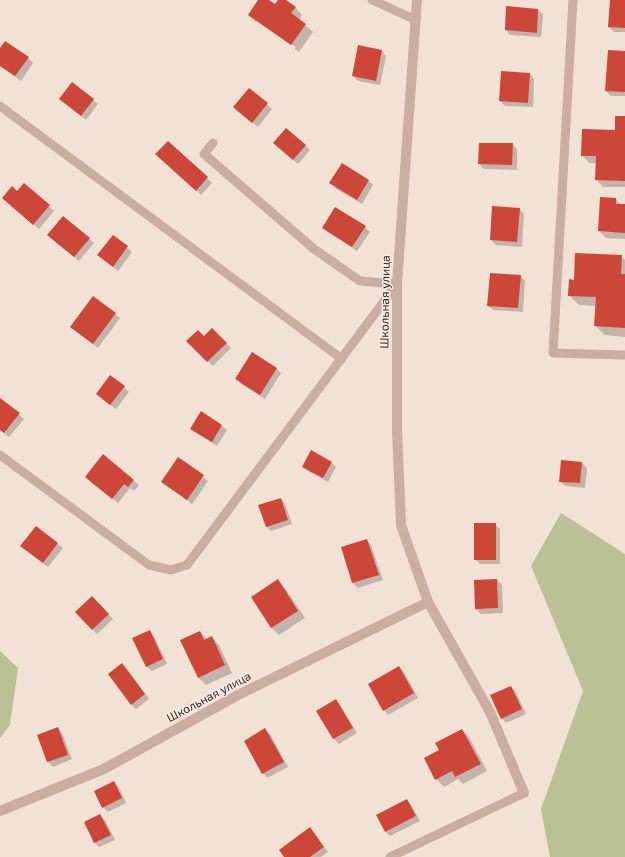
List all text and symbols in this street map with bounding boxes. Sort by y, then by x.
street label: Школьная улица [377,255,393,349]
street label: Школьная улица [164,669,254,725]

